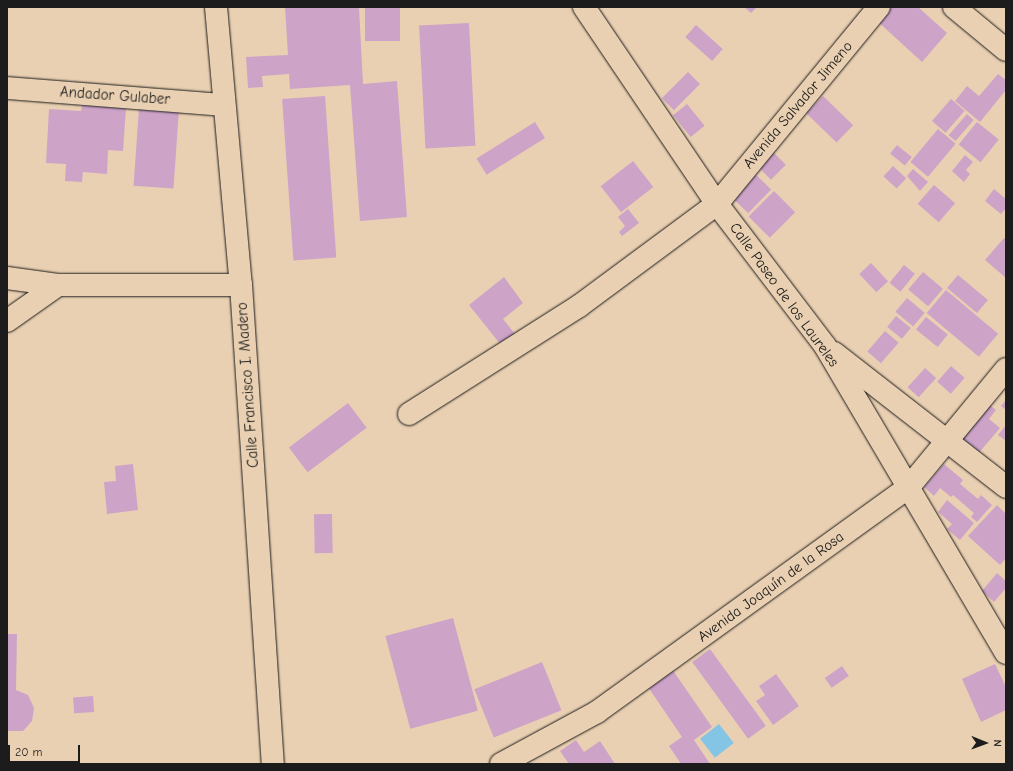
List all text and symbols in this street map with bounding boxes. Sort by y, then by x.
street label: Avenida Salvador Jimeno [739,38,857,172]
street label: Andador Gulaber [59,83,171,109]
street label: Calle Paseo de los Laureles [726,219,842,371]
street label: Calle Francisco I. Madero [233,302,263,468]
street label: Avenida Joaquín de la Rosa [694,528,848,646]
north arrow [965,723,1005,763]
scale bar [10,737,82,763]
text: N [991,740,1004,747]
text: 20 m [15,745,43,759]

